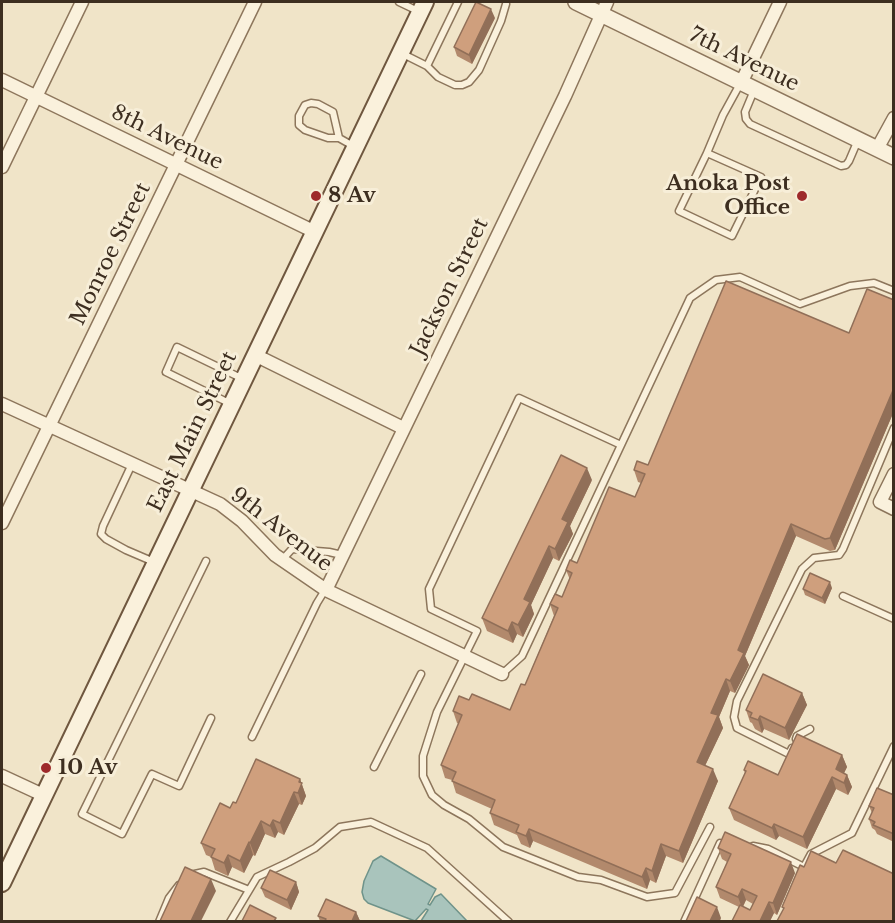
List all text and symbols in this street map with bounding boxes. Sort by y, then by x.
street label: 7th Avenue [685,23,803,97]
street label: 8th Avenue [107,100,227,176]
place label: Anoka Post Office [666,171,790,221]
street label: Monroe Street [66,179,156,329]
place label: 8 Av [328,183,376,209]
marker: 8 Av [309,189,323,203]
marker: Anoka Post Office [795,189,809,203]
street label: Jackson Street [406,214,494,360]
street label: East Main Street [143,348,243,516]
street label: 9th Avenue [225,483,337,577]
place label: 10 Av [58,755,118,781]
marker: 10 Av [39,761,53,775]

